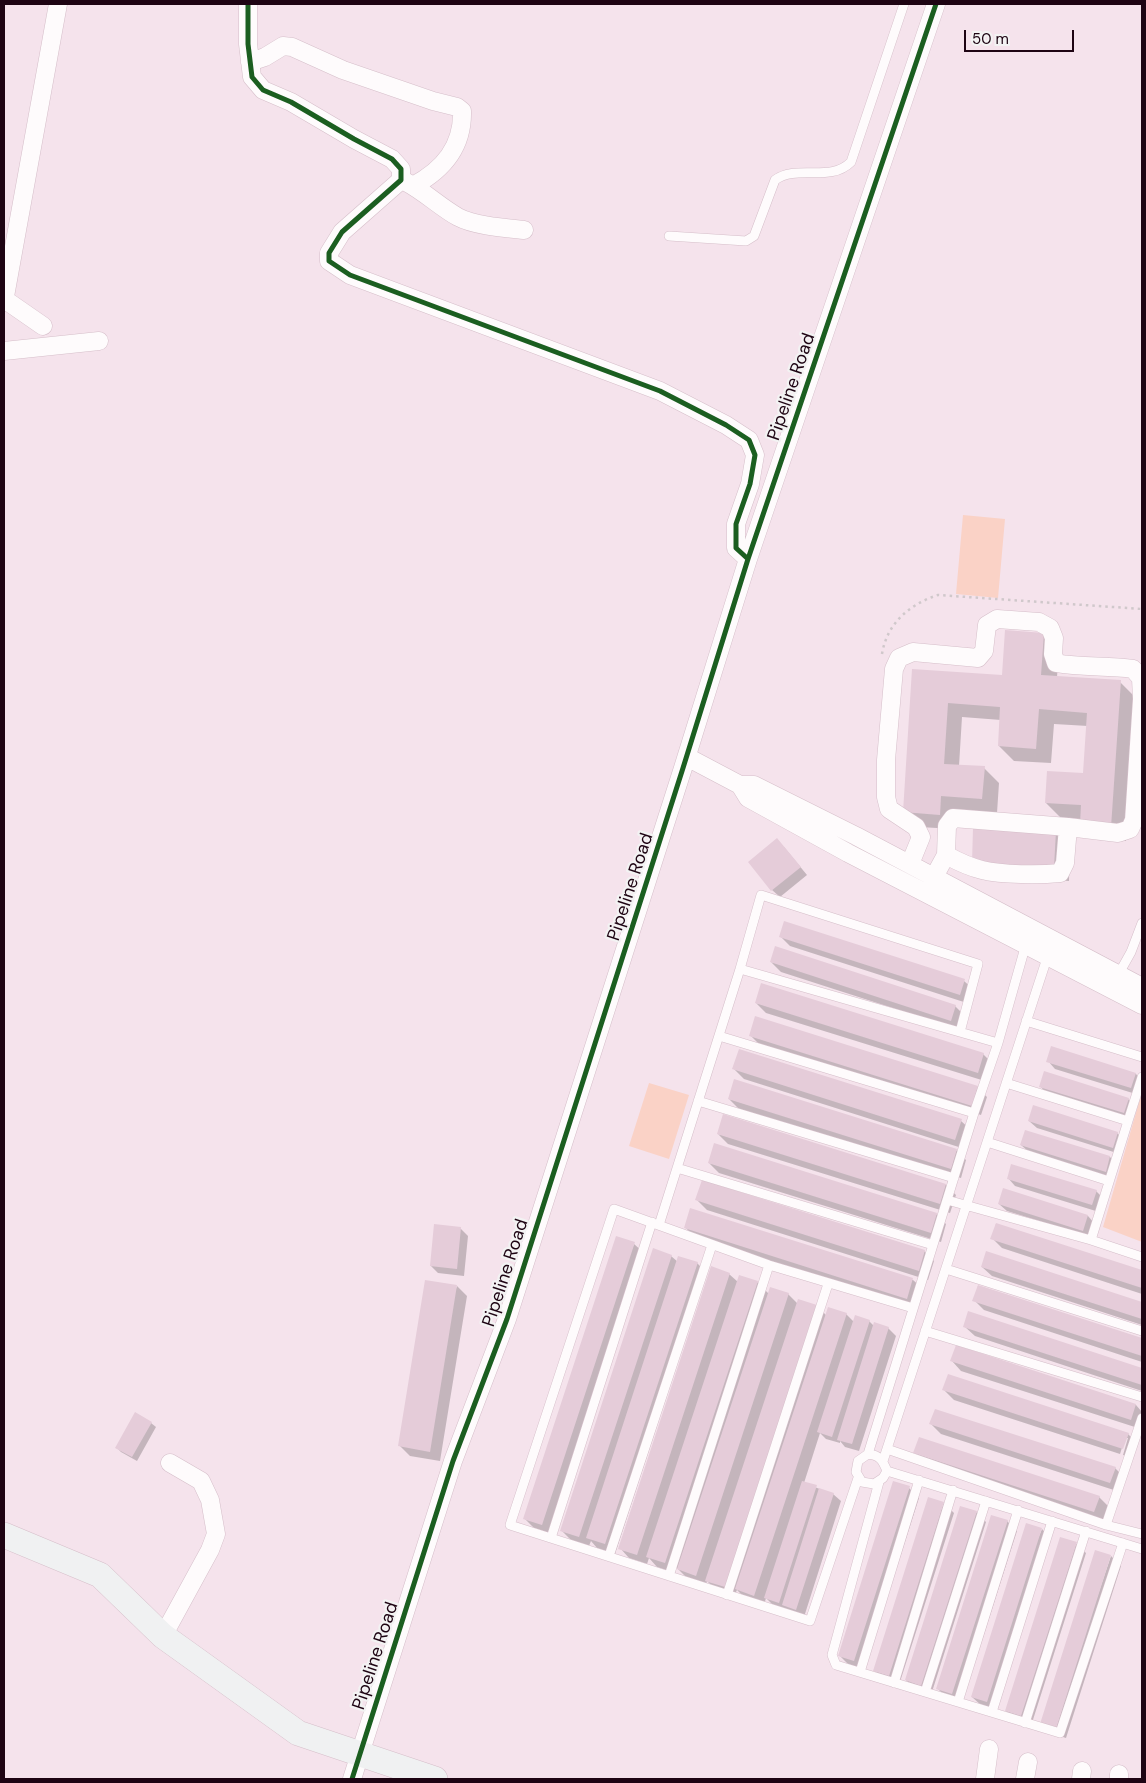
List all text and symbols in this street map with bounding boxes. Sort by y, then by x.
scale bar [966,20,1076,52]
text: 50 m [972,29,1009,49]
street label: Pipeline Road [764,331,820,443]
street label: Pipeline Road [603,830,659,944]
street label: Pipeline Road [478,1216,534,1330]
street label: Pipeline Road [348,1599,404,1713]

